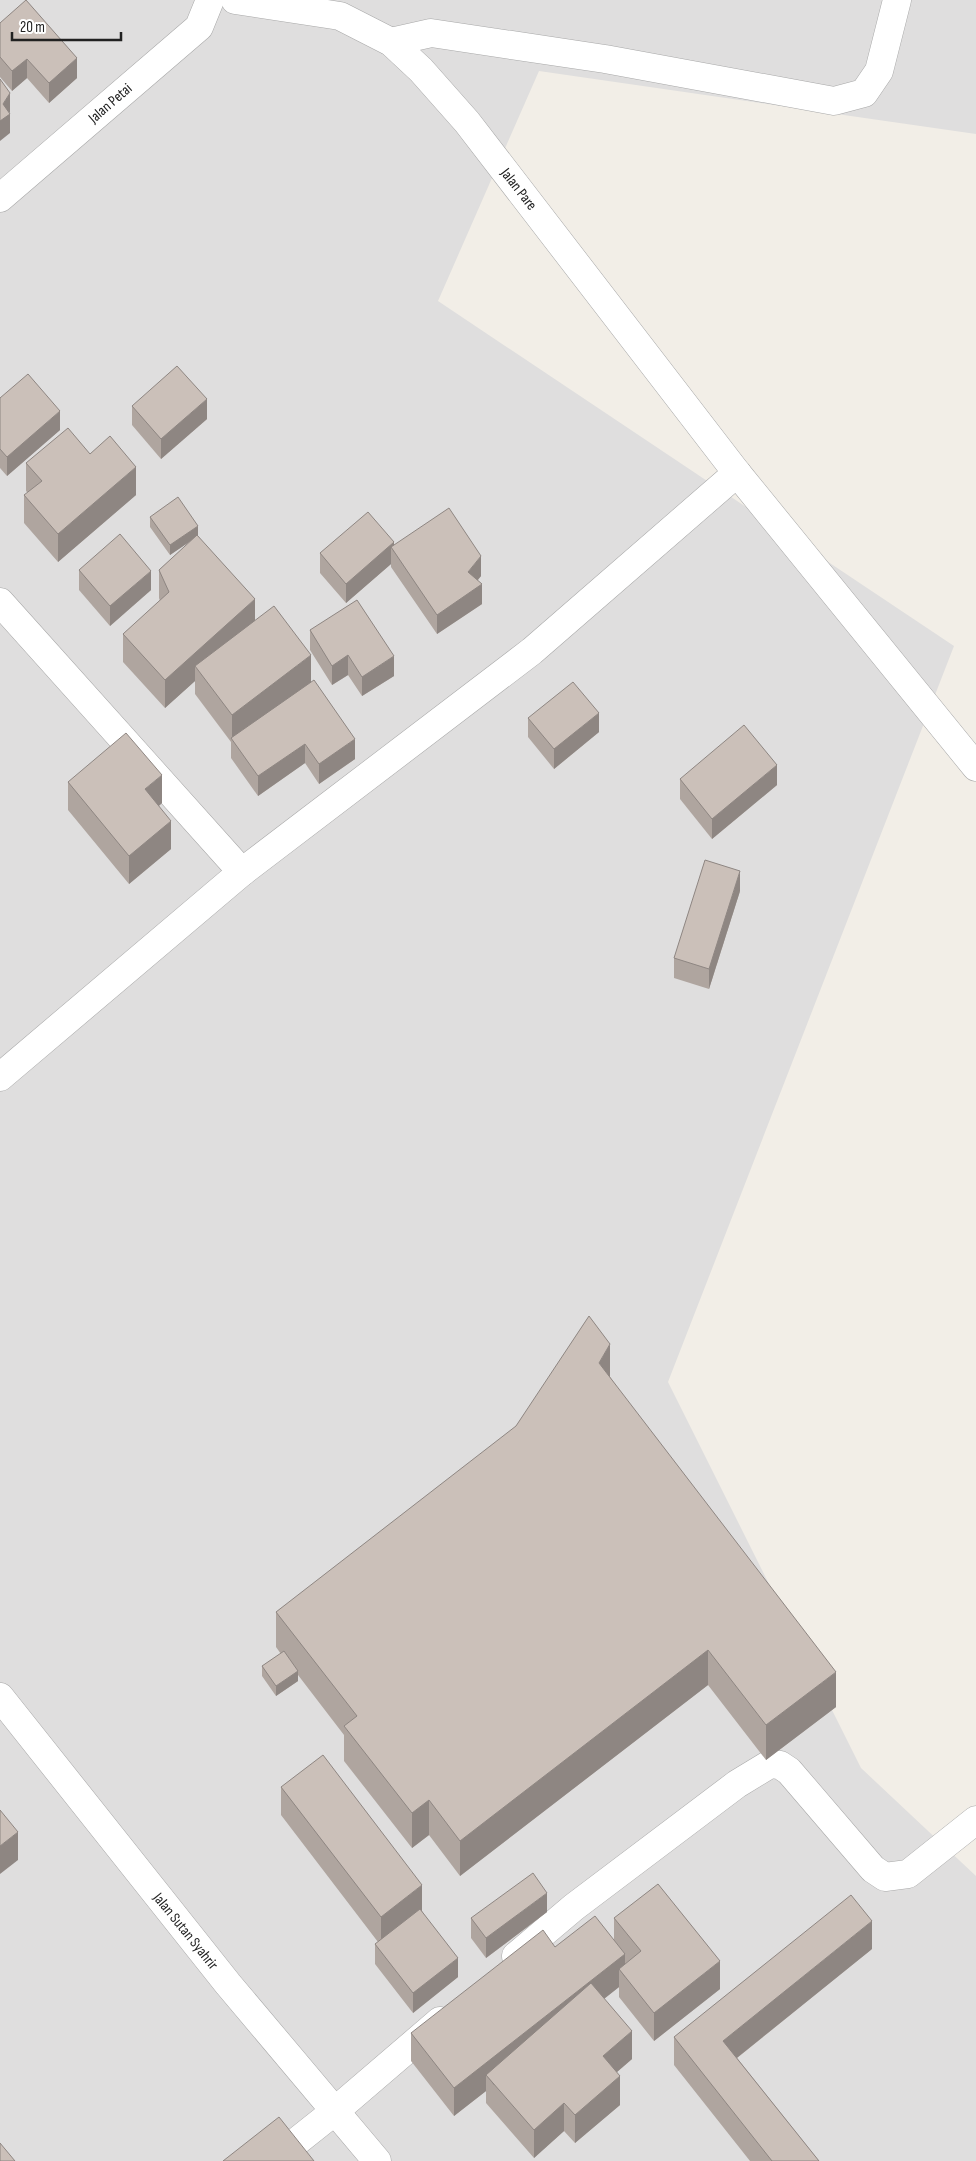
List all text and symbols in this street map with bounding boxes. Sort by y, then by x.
scale bar [12,10,121,42]
text: 20 m [20,18,45,37]
street label: Jalan Petai [84,79,136,128]
street label: Jalan Pare [496,164,541,214]
street label: Jalan Sutan Syahrir [148,1888,223,1974]

